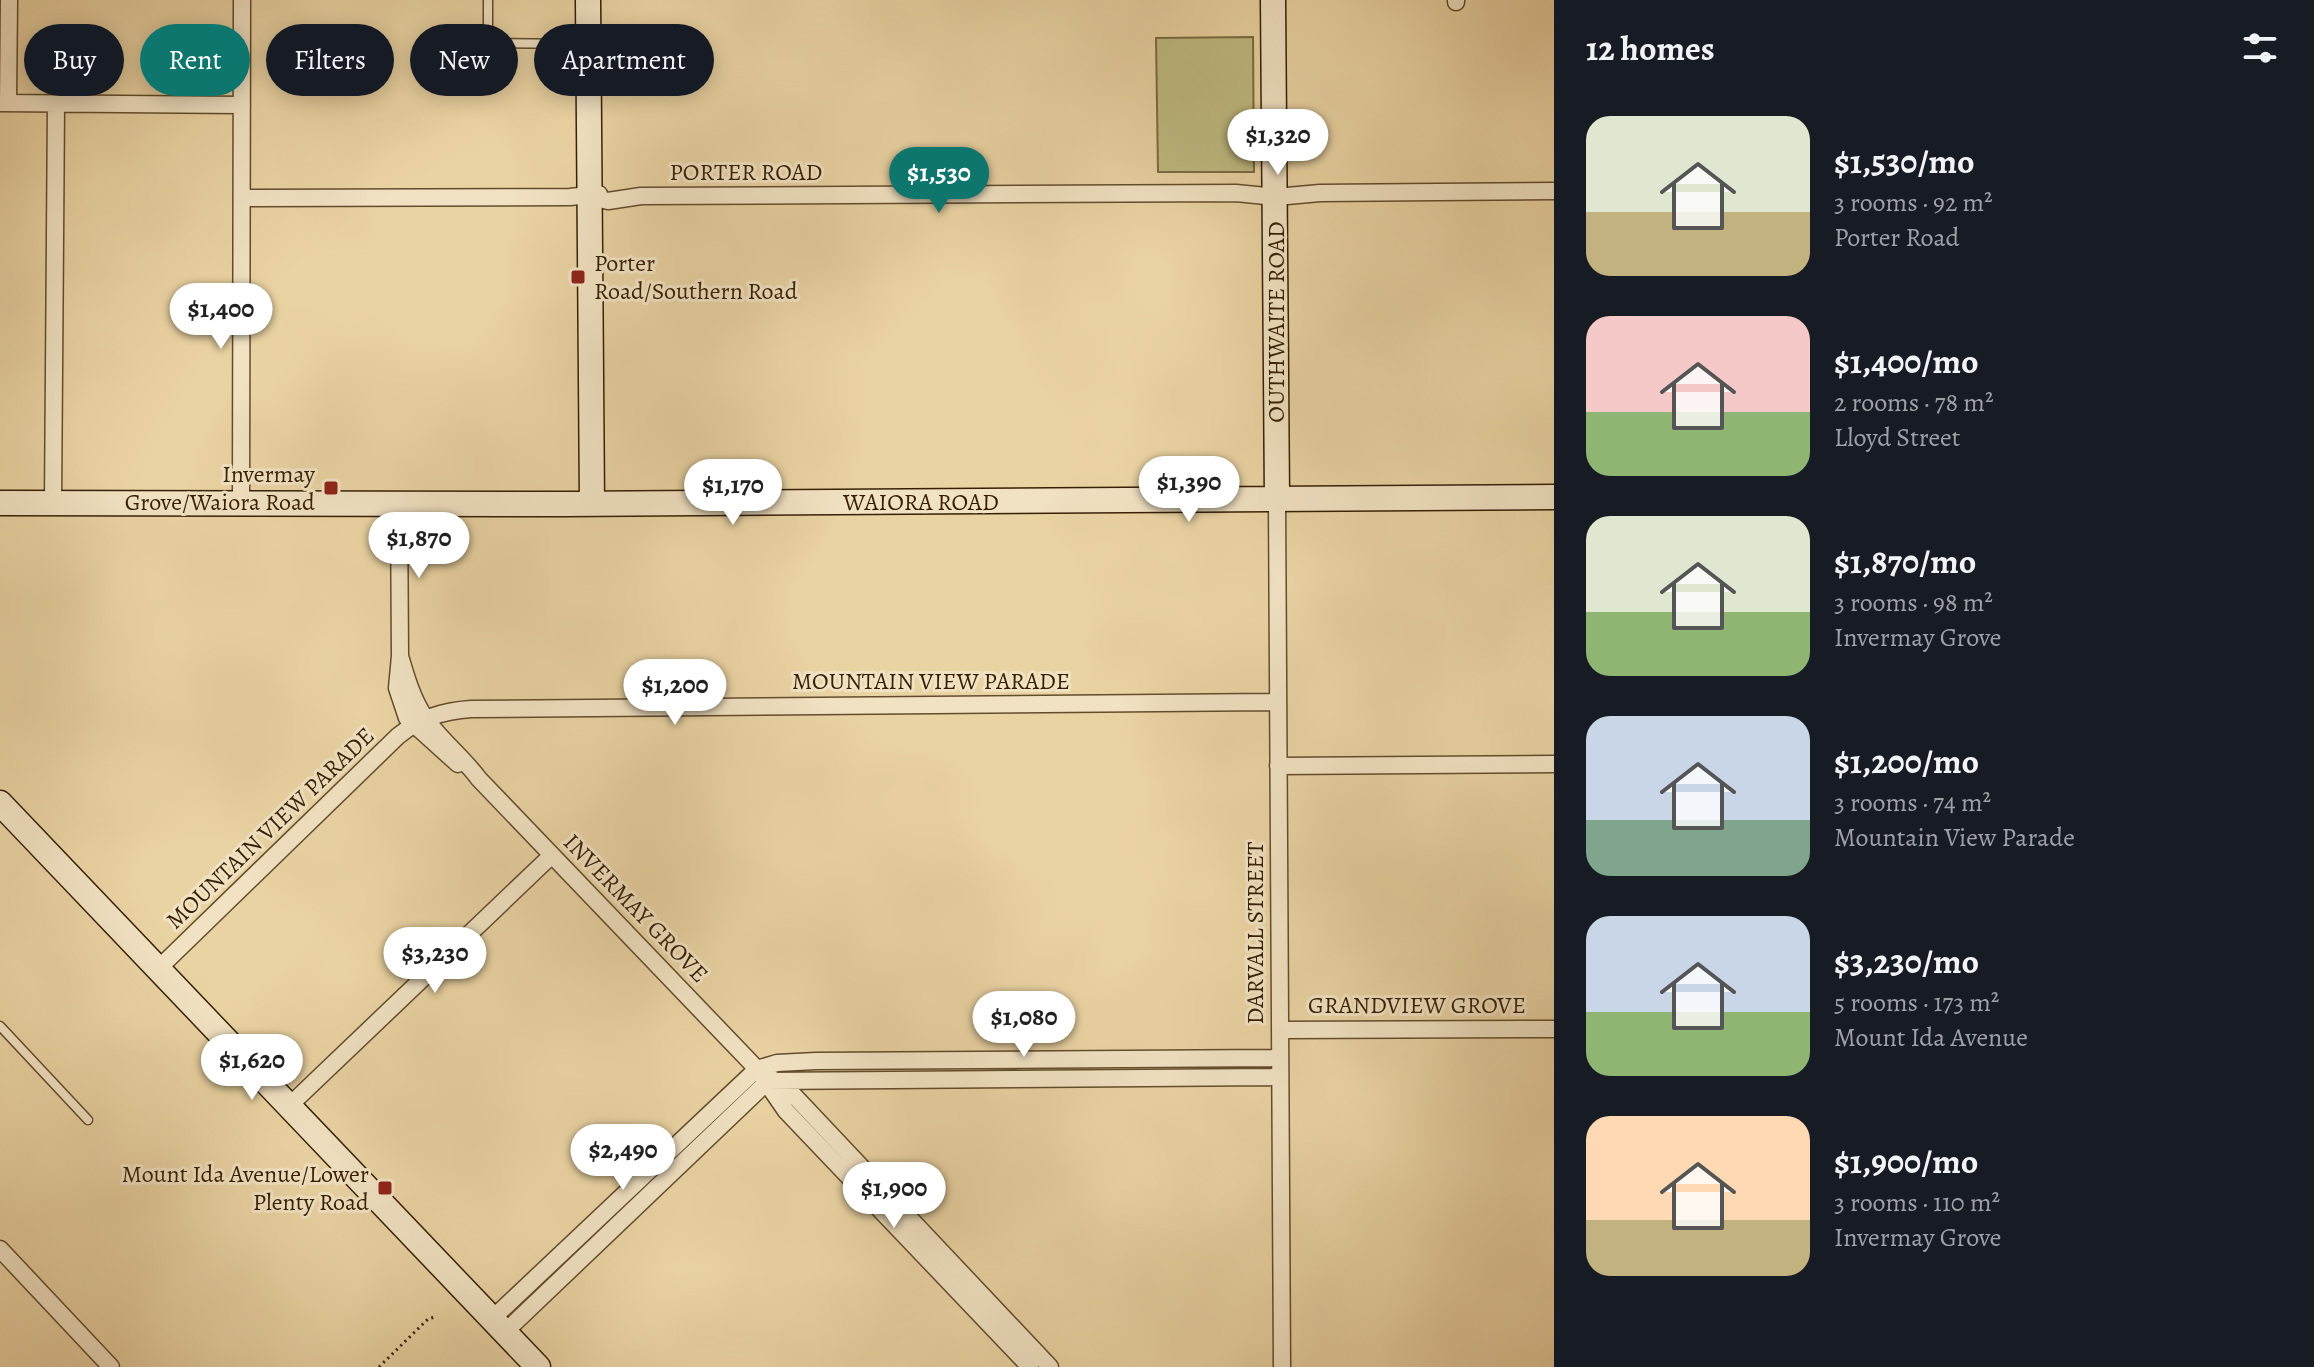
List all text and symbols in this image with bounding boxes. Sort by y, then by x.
chip: Buy [24,24,124,96]
chip: Rent [140,24,250,96]
chip: Filters [266,24,394,96]
chip: New [410,24,518,96]
chip: Apartment [534,24,714,96]
text: 12 homes [1586,25,1715,72]
icon: filters [2238,26,2282,70]
pin: $1,320 [1213,109,1343,177]
text: $1,320 [1245,117,1311,152]
text: $1,530/mo [1834,138,1975,185]
pin: $1,530 [874,147,1004,215]
icon: home [1650,148,1746,244]
text: $1,530 [907,155,971,190]
street label: PORTER ROAD [670,156,822,188]
text: 3 rooms · 92 m² [1834,185,1993,220]
text: Porter Road [1834,220,1960,255]
street label: OUTHWAITE ROAD [1260,221,1292,423]
place label: Porter Road/Southern Road [594,247,798,307]
marker: Porter Road/Southern Road [569,268,587,286]
pin: $1,400 [156,283,286,351]
text: $1,400 [188,291,254,326]
text: $1,400/mo [1834,338,1979,385]
icon: home [1650,348,1746,444]
text: 2 rooms · 78 m² [1834,385,1993,420]
text: Lloyd Street [1834,420,1960,455]
pin: $1,390 [1124,456,1254,524]
place label: Invermay Grove/Waiora Road [125,458,315,518]
pin: $1,170 [668,459,798,527]
text: $1,390 [1157,464,1221,499]
text: $1,170 [702,467,764,502]
marker: Invermay Grove/Waiora Road [322,479,340,497]
street label: WAIORA ROAD [842,486,999,518]
pin: $1,870 [354,512,484,580]
text: $1,870 [386,520,452,555]
text: $1,870/mo [1834,538,1976,585]
icon: home [1650,548,1746,644]
text: 3 rooms · 98 m² [1834,585,1993,620]
text: Invermay Grove [1834,620,2002,655]
pin: $1,200 [610,659,740,727]
street label: MOUNTAIN VIEW PARADE [792,665,1070,697]
text: $1,200 [641,667,709,702]
street label: MOUNTAIN VIEW PARADE [159,720,381,936]
text: $1,200/mo [1834,738,1979,785]
icon: home [1650,748,1746,844]
text: 3 rooms · 74 m² [1834,785,1991,820]
text: Mountain View Parade [1834,820,2075,855]
street label: INVERMAY GROVE [557,827,715,989]
street label: DARVALL STREET [1239,842,1271,1024]
pin: $3,230 [370,927,500,995]
text: $3,230 [401,935,469,970]
text: $3,230/mo [1834,938,1979,985]
icon: home [1650,948,1746,1044]
text: 5 rooms · 173 m² [1834,985,1999,1020]
street label: GRANDVIEW GROVE [1308,989,1526,1021]
pin: $1,080 [959,991,1089,1059]
text: $1,080 [990,999,1058,1034]
text: Mount Ida Avenue [1834,1020,2028,1055]
pin: $1,620 [187,1034,317,1102]
text: $1,620 [219,1042,285,1077]
pin: $2,490 [558,1124,688,1192]
text: $2,490 [588,1132,658,1167]
text: $1,900/mo [1834,1138,1978,1185]
icon: home [1650,1148,1746,1244]
place label: Mount Ida Avenue/Lower Plenty Road [122,1158,369,1218]
pin: $1,900 [829,1162,959,1230]
text: $1,900 [861,1170,927,1205]
marker: Mount Ida Avenue/Lower Plenty Road [376,1179,394,1197]
text: 3 rooms · 110 m² [1834,1185,2000,1220]
text: Invermay Grove [1834,1220,2002,1255]

